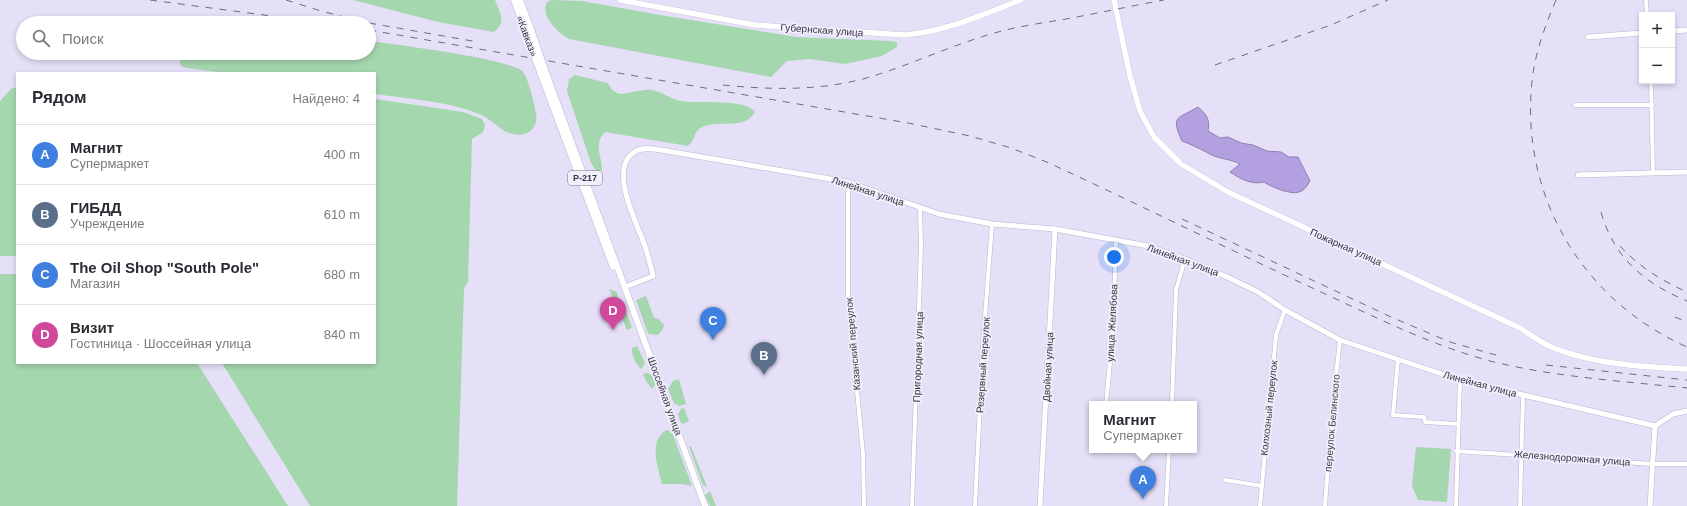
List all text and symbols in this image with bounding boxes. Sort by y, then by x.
map controls [1639,12,1675,84]
button: + [1639,12,1675,48]
street label: «Кавказ» [515,14,540,58]
search box [16,16,376,60]
street label: Губернская улица [780,22,864,38]
icon: search [30,27,52,49]
text: Поиск [62,30,104,47]
button: − [1639,48,1675,84]
text: Рядом [32,88,87,107]
text: Найдено: 4 [292,91,360,106]
text: Магнит [70,139,123,156]
text: A [40,147,50,162]
text: 400 m [324,147,360,162]
text: Супермаркет [70,156,149,171]
road number: Р-217 [568,171,602,185]
street label: Линейная улица [830,174,906,208]
text: ГИБДД [70,199,121,216]
text: B [40,207,50,222]
text: 610 m [324,207,360,222]
text: Учреждение [70,216,145,231]
street label: Пожарная улица [1308,226,1384,268]
street label: Линейная улица [1146,242,1221,278]
your location [1104,247,1124,267]
text: The Oil Shop "South Pole" [70,259,259,276]
text: C [40,267,50,282]
text: 680 m [324,267,360,282]
text: Магазин [70,276,120,291]
street label: улица Желябова [1104,283,1120,362]
pin: D [600,297,626,330]
street label: Казанский переулок [843,297,863,391]
pin: C [700,307,726,340]
street label: Пригородная улица [911,311,925,403]
street label: Резервный переулок [974,316,992,413]
text: Визит [70,319,114,336]
text: D [40,327,50,342]
text: 840 m [324,327,360,342]
street label: Двойная улица [1041,331,1055,402]
text: Гостиница · Шоссейная улица [70,336,251,351]
pin: B [751,342,777,375]
street label: Шоссейная улица [646,355,684,437]
street label: Колхозный переулок [1259,359,1280,456]
street label: Линейная улица [1442,369,1518,399]
street label: переулок Белинского [1322,373,1342,472]
popup [1089,401,1197,453]
text: Магнит [1103,411,1156,428]
text: Супермаркет [1103,428,1183,443]
street label: Железнодорожная улица [1513,448,1631,468]
pin: A [1130,466,1156,499]

